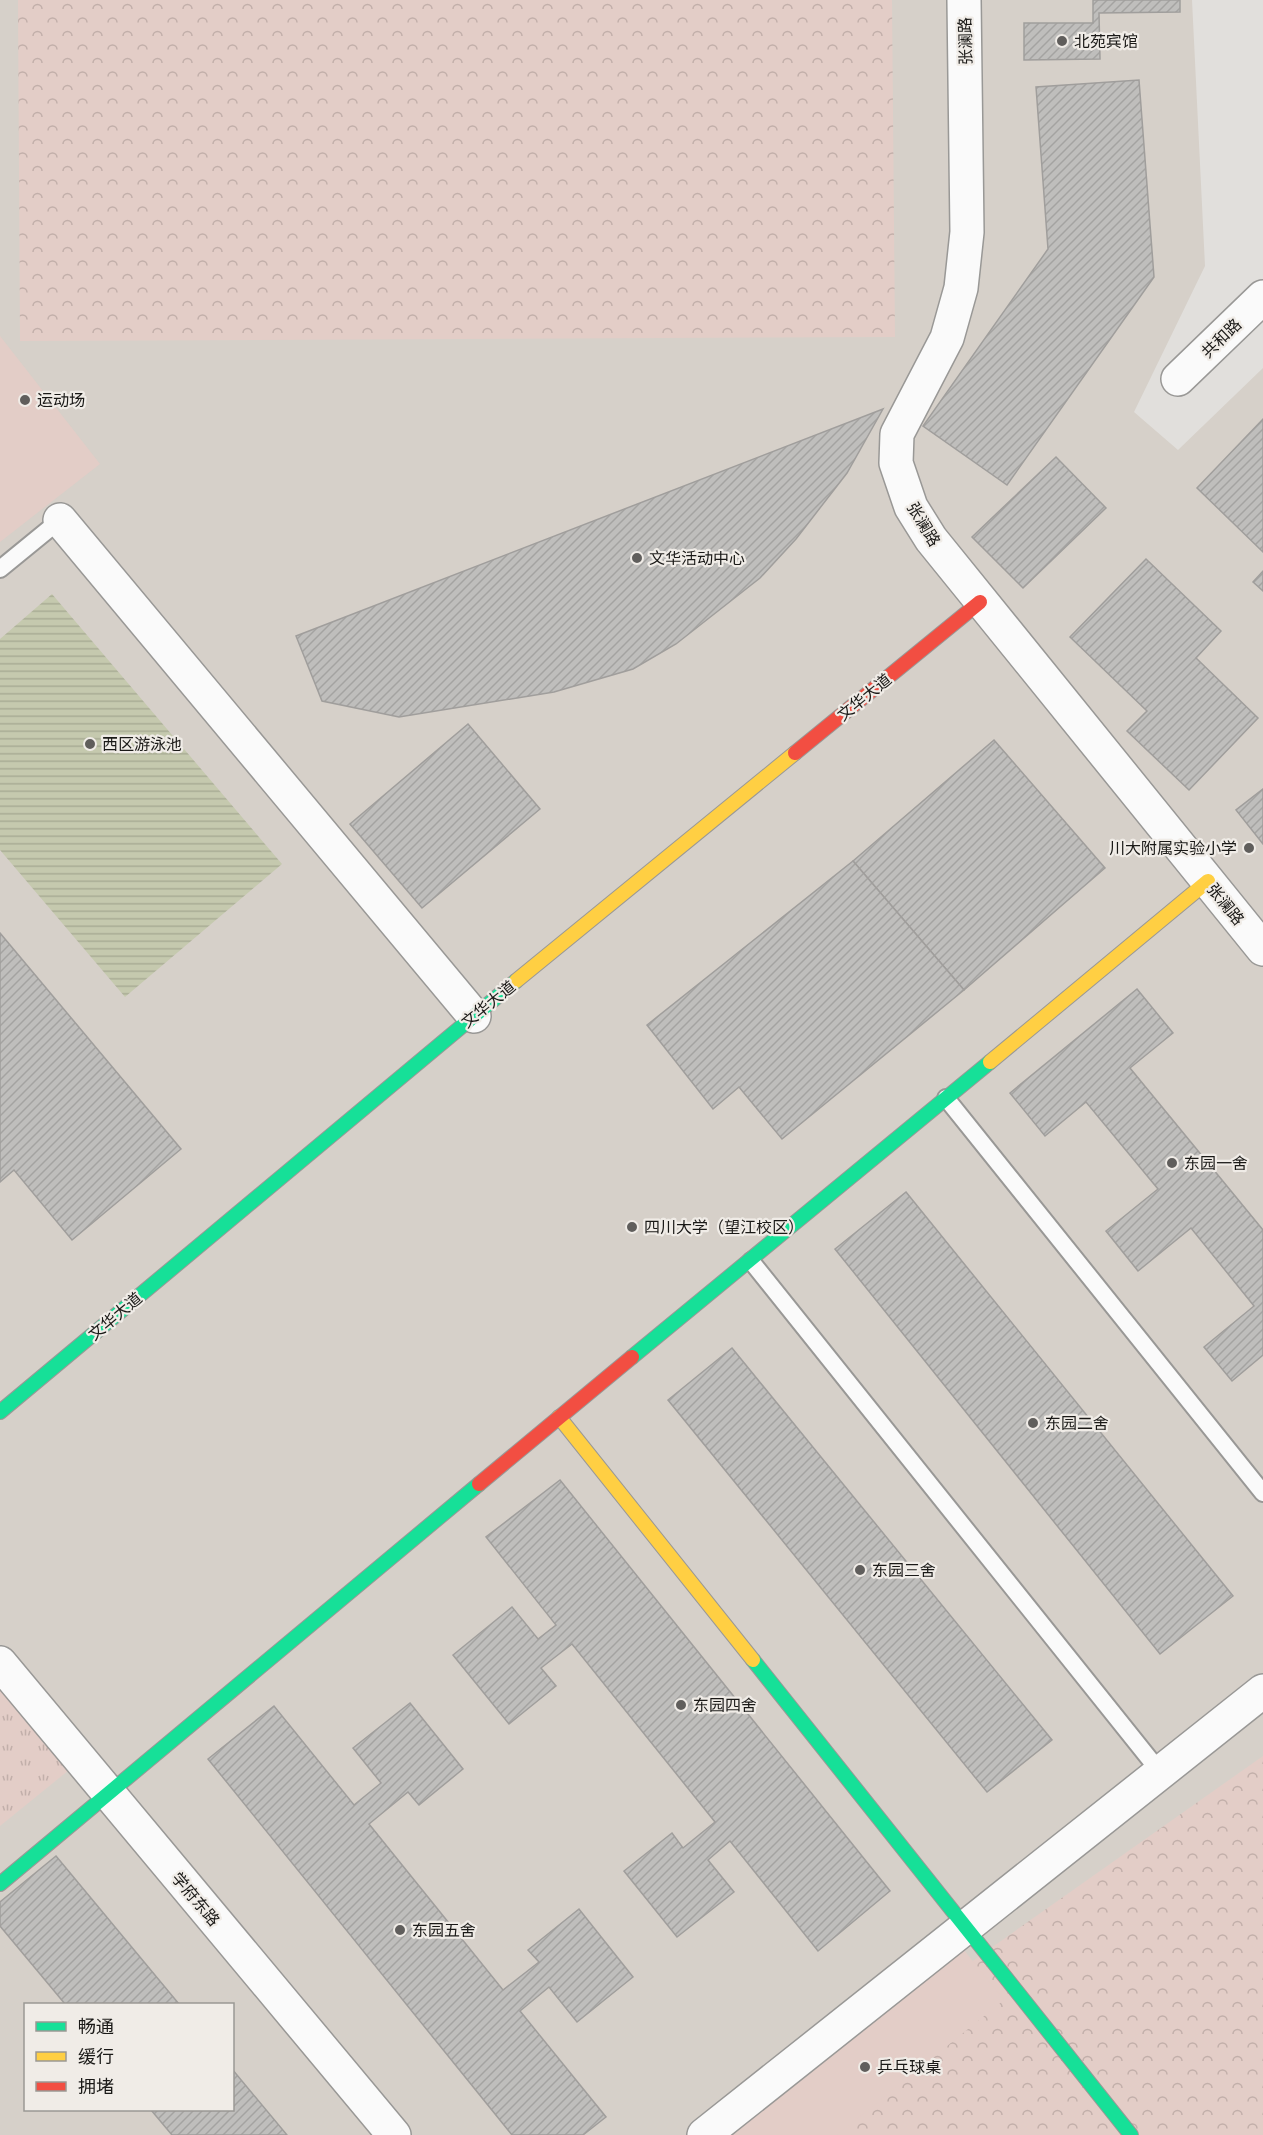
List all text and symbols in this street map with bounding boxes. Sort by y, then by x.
street label: 张澜路 [954,17,977,65]
place label: 北苑宾馆 [1074,30,1138,53]
marker: 北苑宾馆 [1055,34,1069,48]
street label: 共和路 [1196,313,1247,363]
place label: 运动场 [37,389,85,412]
marker: 运动场 [18,393,32,407]
street label: 张澜路 [901,498,946,551]
place label: 文华活动中心 [649,547,745,570]
marker: 文华活动中心 [630,551,644,565]
street label: 文华大道 [832,668,896,726]
place label: 西区游泳池 [102,733,182,756]
marker: 西区游泳池 [83,737,97,751]
place label: 川大附属实验小学 [1109,837,1237,860]
marker: 川大附属实验小学 [1242,841,1256,855]
street label: 张澜路 [1202,878,1250,930]
street label: 文华大道 [456,975,520,1033]
place label: 东园一舍 [1184,1152,1248,1175]
marker: 东园一舍 [1165,1156,1179,1170]
place label: 四川大学（望江校区） [644,1216,804,1239]
marker: 四川大学（望江校区） [625,1220,639,1234]
street label: 文华大道 [83,1287,147,1346]
place label: 东园二舍 [1045,1412,1109,1435]
marker: 东园二舍 [1026,1416,1040,1430]
place label: 东园三舍 [872,1559,936,1582]
marker: 东园三舍 [853,1563,867,1577]
place label: 东园四舍 [693,1694,757,1717]
marker: 东园四舍 [674,1698,688,1712]
street label: 学府东路 [166,1867,225,1931]
place label: 东园五舍 [412,1919,476,1942]
marker: 东园五舍 [393,1923,407,1937]
legend [24,2003,234,2111]
text: 畅通 [78,2014,114,2039]
text: 缓行 [78,2044,114,2069]
place label: 乒乓球桌 [877,2056,941,2079]
marker: 乒乓球桌 [858,2060,872,2074]
text: 拥堵 [78,2074,114,2099]

